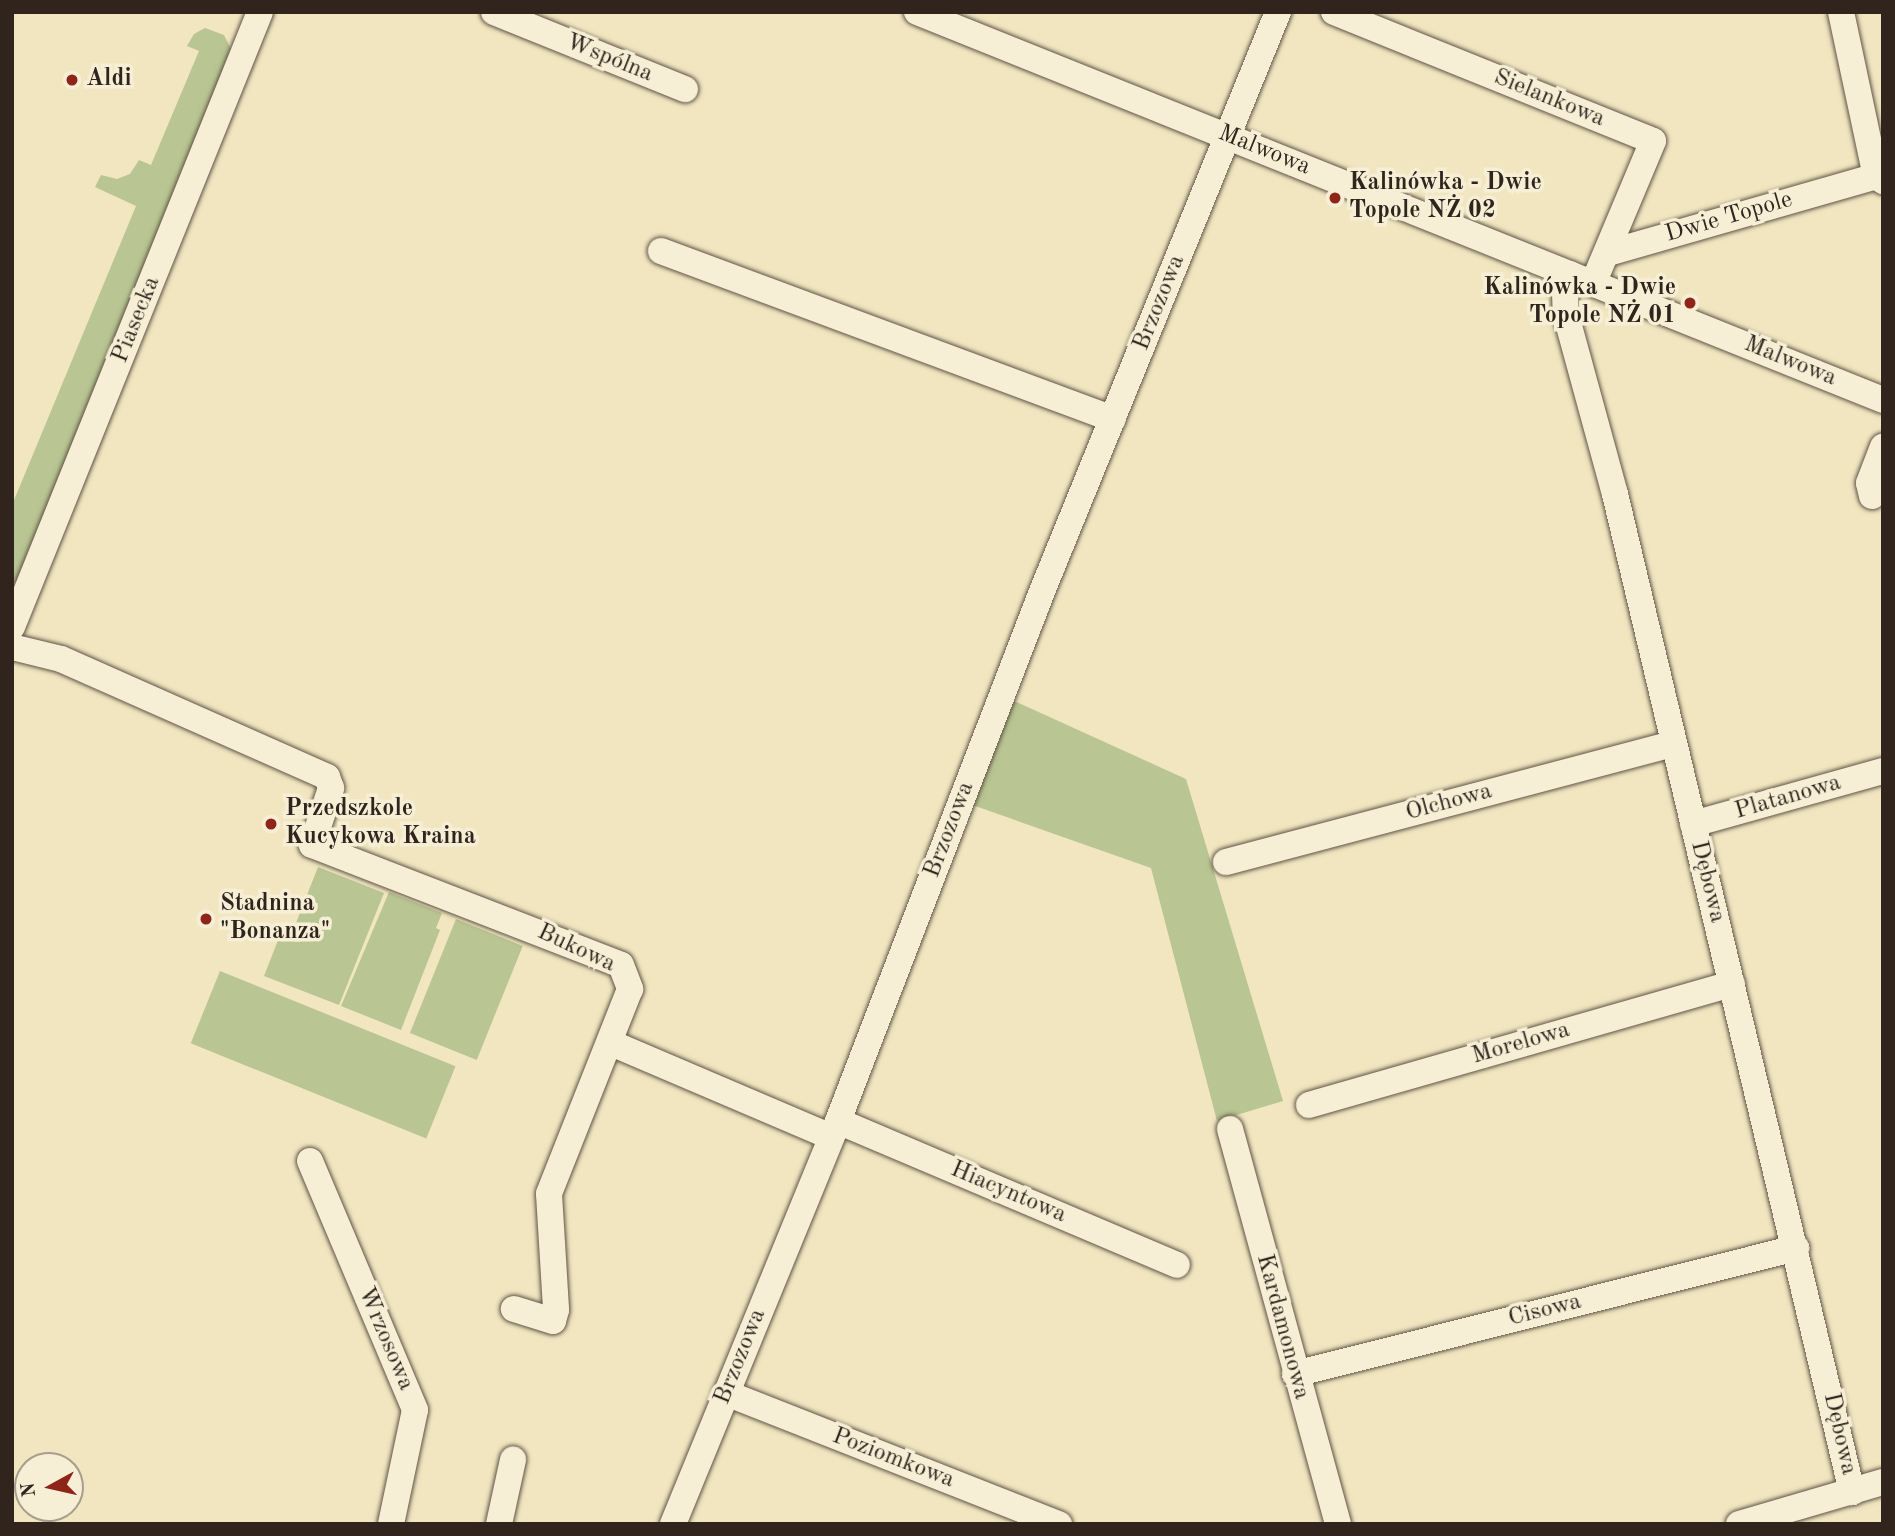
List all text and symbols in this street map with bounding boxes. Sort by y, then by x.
street label: Wspólna [561,28,657,90]
street label: Sielankowa [1489,64,1609,134]
place label: Aldi [86,66,132,94]
marker: Aldi [64,72,80,88]
street label: Malwowa [1214,119,1314,183]
place label: Kalinówka - Dwie Topole NŻ 02 [1349,170,1542,226]
street label: Dwie Topole [1662,186,1796,250]
marker: Kalinówka - Dwie Topole NŻ 02 [1327,190,1343,206]
street label: Brzozowa [1128,251,1192,355]
street label: Piasecka [107,272,167,368]
place label: Kalinówka - Dwie Topole NŻ 01 [1483,275,1676,331]
marker: Kalinówka - Dwie Topole NŻ 01 [1682,295,1698,311]
street label: Malwowa [1740,330,1840,394]
street label: Platanowa [1732,769,1844,827]
street label: Brzozowa [919,778,981,882]
street label: Olchowa [1403,778,1495,828]
place label: Przedszkole Kucykowa Kraina [285,796,476,852]
marker: Przedszkole Kucykowa Kraina [263,816,279,832]
street label: Dębowa [1683,838,1731,926]
place label: Stadnina "Bonanza" [220,891,330,947]
marker: Stadnina "Bonanza" [198,911,214,927]
street label: Bukowa [532,918,620,980]
street label: Morelowa [1469,1016,1573,1072]
street label: Hiacyntowa [946,1156,1070,1230]
street label: Kardamonowa [1249,1251,1315,1403]
street label: Wrzosowa [350,1283,420,1395]
street label: Cisowa [1506,1288,1584,1334]
street label: Brzozowa [709,1305,773,1409]
street label: Dębowa [1816,1390,1862,1478]
street label: Poziomkowa [828,1422,958,1496]
north arrow [14,1452,84,1522]
text: N [19,1481,40,1498]

